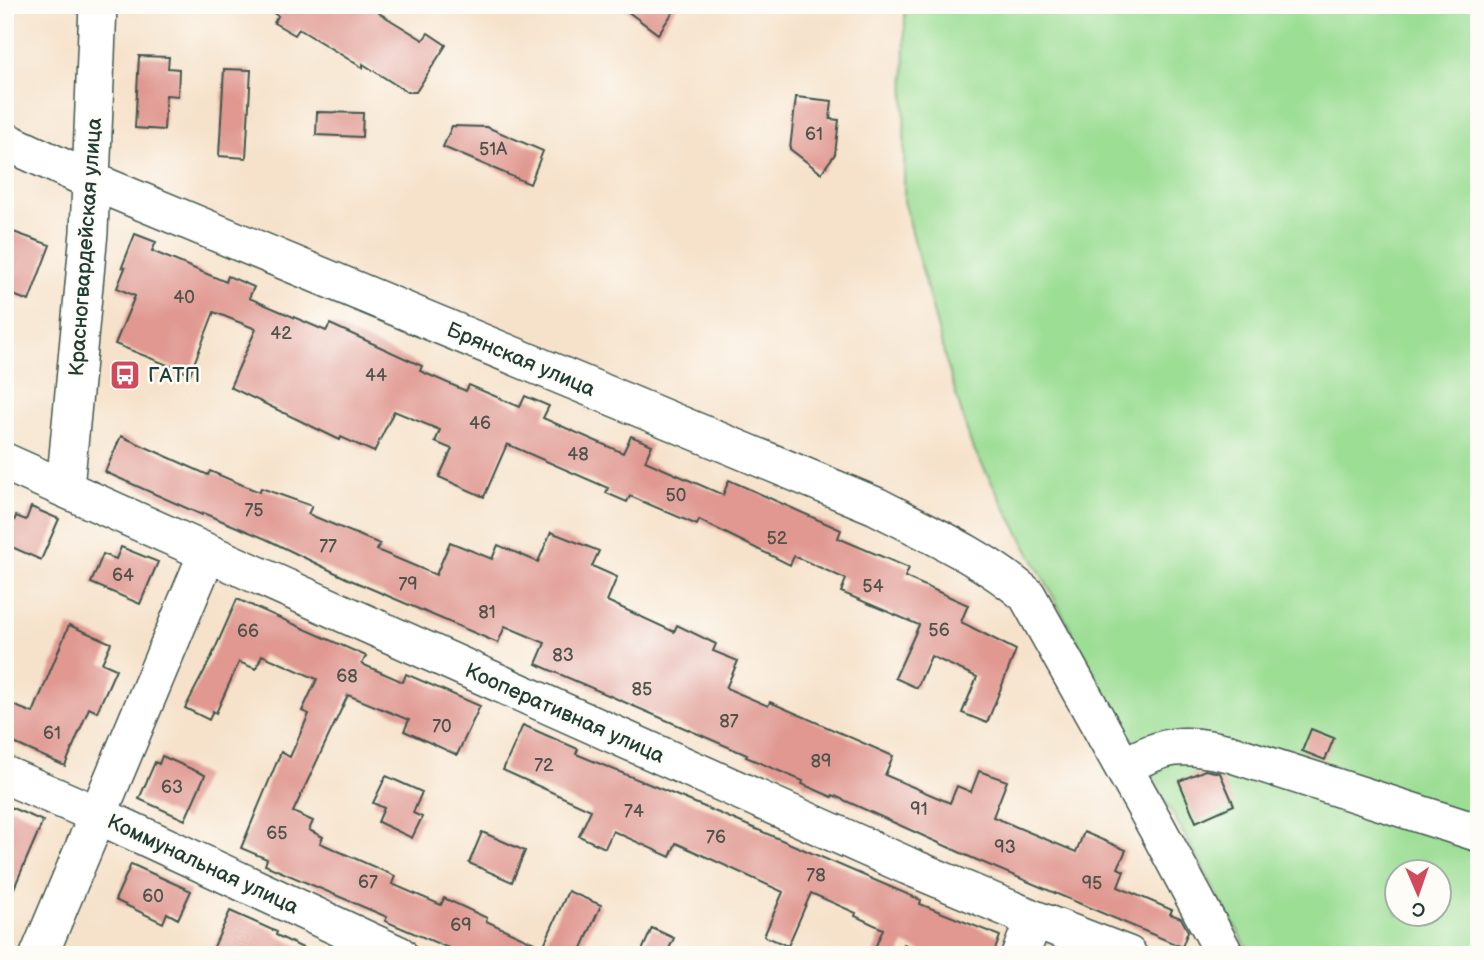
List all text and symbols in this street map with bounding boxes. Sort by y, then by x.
street label: Красногвардейская улица [64,116,107,377]
house number: 61 [805,124,823,145]
house number: 51А [479,139,507,160]
house number: 40 [173,287,195,308]
street label: Брянская улица [443,317,599,402]
house number: 42 [270,323,292,344]
bus stop icon: ГАТП [108,358,142,392]
place label: ГАТП [148,363,200,388]
house number: 44 [365,365,387,386]
house number: 46 [469,413,491,434]
house number: 48 [567,444,589,465]
house number: 50 [666,485,686,506]
house number: 75 [244,500,264,521]
house number: 52 [767,528,788,549]
house number: 77 [319,536,337,557]
house number: 64 [112,565,134,586]
house number: 79 [398,574,418,595]
house number: 54 [862,576,884,597]
house number: 81 [478,602,496,623]
house number: 56 [928,620,950,641]
house number: 66 [237,621,259,642]
house number: 83 [552,645,574,666]
street label: Кооперативная улица [461,658,669,769]
house number: 68 [336,666,358,687]
house number: 85 [632,679,652,700]
house number: 87 [719,711,739,732]
house number: 70 [432,716,452,737]
house number: 61 [43,723,61,744]
house number: 89 [811,751,831,772]
house number: 72 [534,755,554,776]
house number: 63 [161,777,183,798]
house number: 91 [910,799,928,820]
house number: 74 [624,801,644,822]
street label: Коммунальная улица [103,809,303,920]
house number: 65 [266,823,288,844]
house number: 76 [706,827,726,848]
house number: 93 [994,837,1016,858]
north arrow [1382,858,1452,928]
house number: 78 [806,865,826,886]
house number: 67 [358,872,378,893]
house number: 95 [1082,873,1102,894]
house number: 60 [142,886,164,907]
text: С [1412,897,1426,920]
house number: 69 [450,915,472,936]

